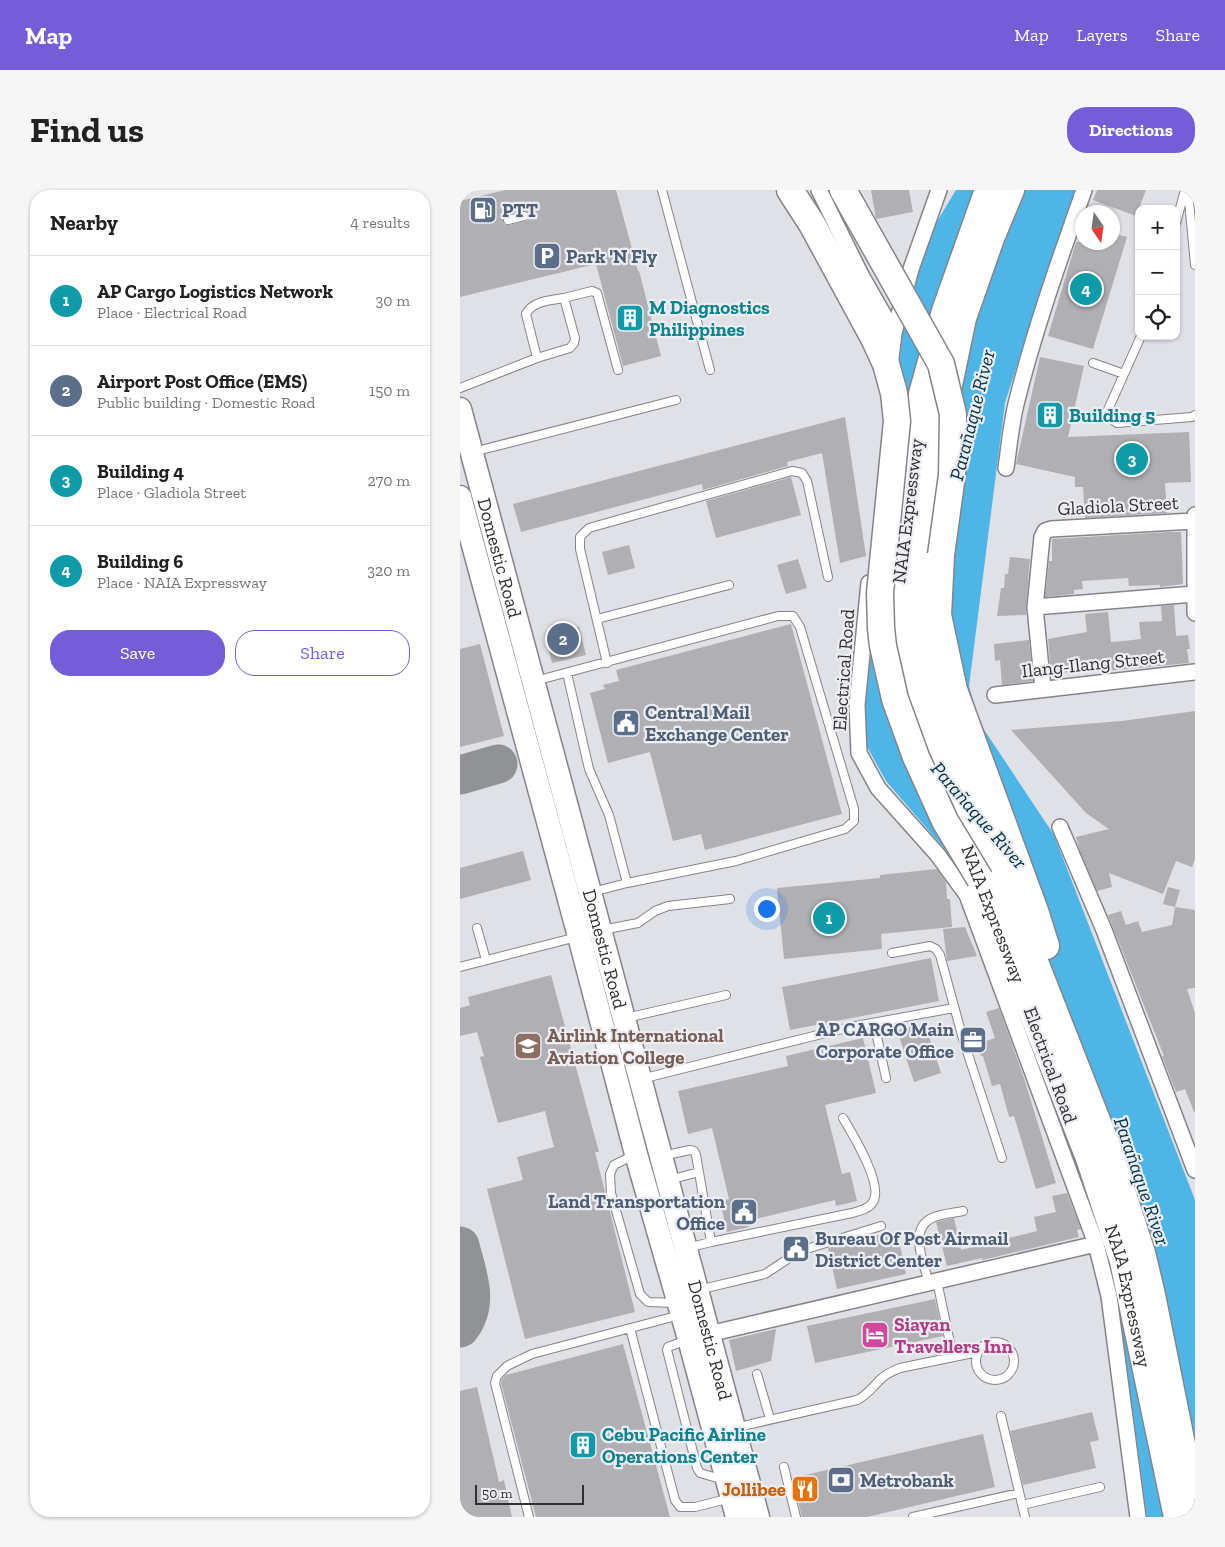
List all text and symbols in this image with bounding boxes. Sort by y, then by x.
text: Map [25,21,72,50]
text: Map [1014,24,1049,46]
text: Layers [1077,24,1128,46]
text: Share [1156,24,1200,46]
button: Directions [1067,107,1195,153]
text: Find us [30,109,144,151]
fuel station icon: PTT [468,195,498,225]
place label: PTT [502,199,538,222]
north arrow [1075,205,1120,250]
map controls [1135,205,1180,340]
button: + [1135,205,1180,250]
text: Nearby [50,210,118,235]
text: 4 results [350,213,410,232]
parking icon: Park 'N Fly [532,241,562,271]
place label: Park 'N Fly [566,245,657,268]
button: − [1135,250,1180,295]
pin: 4 [1070,270,1102,308]
text: AP Cargo Logistics Network [97,280,333,303]
text: 1 [63,291,69,310]
text: 30 m [376,291,410,310]
button: locate [1135,295,1180,340]
place label: M Diagnostics Philippines [649,296,770,341]
text: Place · Electrical Road [97,303,247,322]
building icon: M Diagnostics Philippines [615,303,645,333]
water label: Parañaque River [944,347,1000,483]
text: Airport Post Office (EMS) [97,370,307,393]
text: 2 [62,381,70,400]
text: 150 m [369,381,410,400]
text: Public building · Domestic Road [97,393,315,412]
building icon: Building 5 [1035,400,1065,430]
place label: Building 5 [1069,404,1155,427]
street label: NAIA Expressway [887,437,928,585]
pin: 3 [1116,440,1148,478]
text: Building 4 [97,460,184,483]
text: 3 [62,471,70,490]
text: 270 m [368,471,410,490]
text: Place · Gladiola Street [97,483,246,502]
street label: Gladiola Street [1057,491,1179,520]
street label: Domestic Road [472,495,527,621]
text: Building 6 [97,550,183,573]
text: 4 [61,561,71,580]
text: 320 m [367,561,410,580]
text: Place · NAIA Expressway [97,573,267,592]
street label: Electrical Road [828,608,859,732]
pin: 2 [547,620,579,658]
button: Save [50,630,225,676]
button: Share [235,630,410,676]
street label: Ilang-Ilang Street [1020,645,1166,682]
place label: Central Mail Exchange Center [645,701,789,746]
public building icon: Central Mail Exchange Center [611,708,641,738]
water label: Parañaque River [926,757,1032,874]
street label: NAIA Expressway [956,842,1031,986]
street label: Domestic Road [578,886,632,1012]
your location [754,896,780,922]
pin: 1 [813,899,845,937]
street label: Electrical Road [1019,1004,1082,1127]
place label: AP CARGO Main Corporate Office [815,1018,955,1063]
place label: Airlink International Aviation College [547,1024,724,1069]
office icon: AP CARGO Main Corporate Office [958,1025,988,1055]
school or university icon: Airlink International Aviation College [513,1031,543,1061]
water label: Parañaque River [1109,1114,1175,1248]
place label: Land Transportation Office [548,1190,726,1235]
public building icon: Land Transportation Office [729,1197,759,1227]
street label: NAIA Expressway [1100,1222,1156,1370]
place label: Bureau Of Post Airmail District Center [815,1227,1009,1272]
public building icon: Bureau Of Post Airmail District Center [781,1234,811,1264]
street label: Domestic Road [683,1278,737,1403]
place label: Siayan Travellers Inn [894,1313,1013,1358]
hotel icon: Siayan Travellers Inn [860,1320,890,1350]
place label: Cebu Pacific Airline Operations Center [602,1423,766,1468]
building icon: Cebu Pacific Airline Operations Center [568,1430,598,1460]
bank icon: Metrobank [826,1465,856,1495]
place label: Metrobank [860,1469,954,1492]
restaurant icon: Jollibee [790,1474,820,1504]
place label: Jollibee [722,1478,786,1501]
scale bar [475,1482,584,1505]
text: 50 m [482,1485,513,1502]

